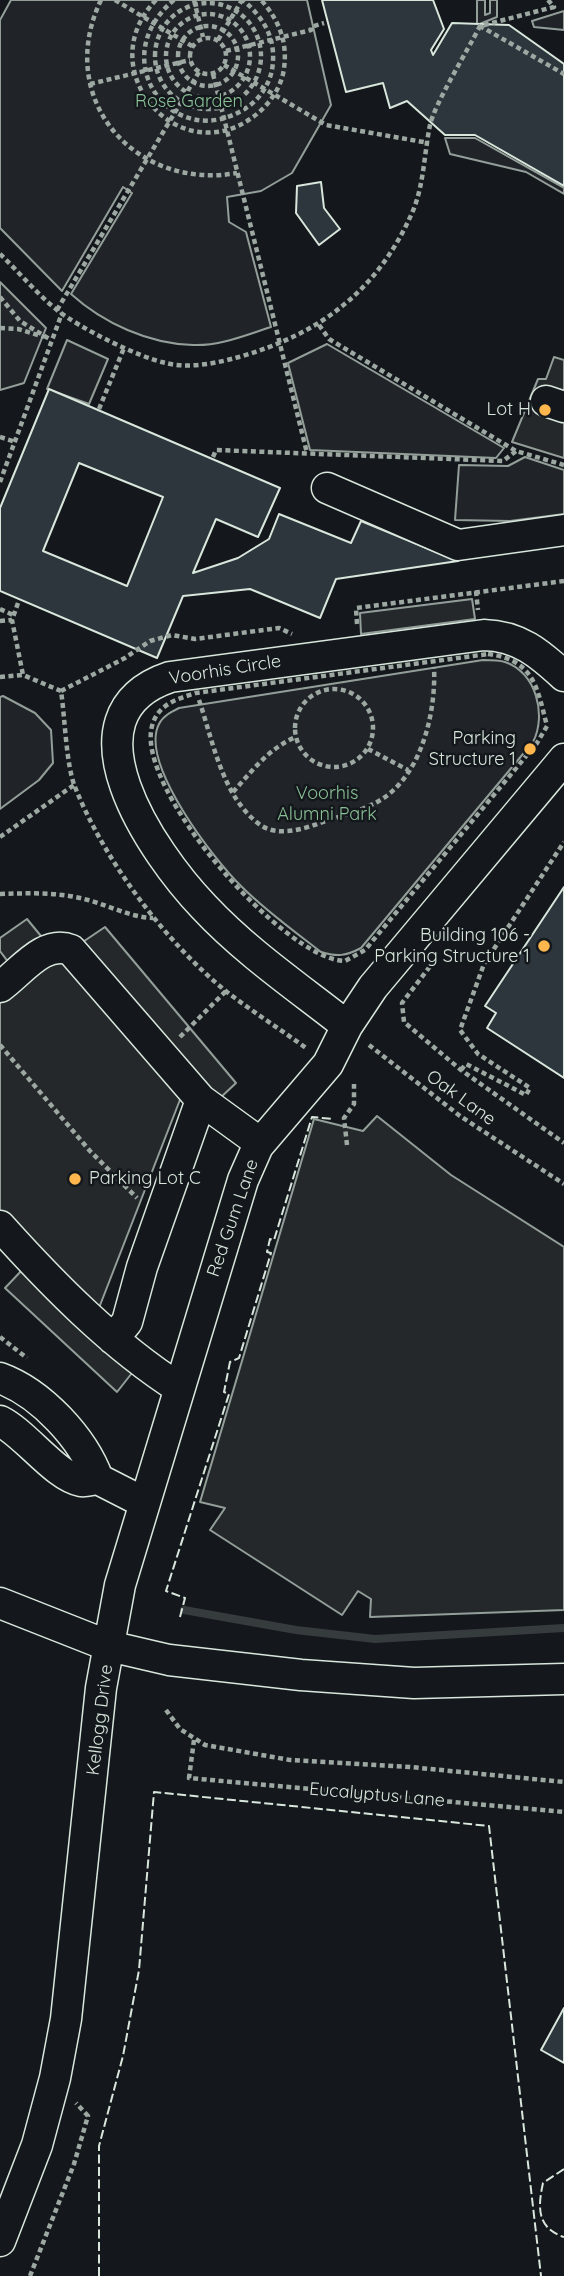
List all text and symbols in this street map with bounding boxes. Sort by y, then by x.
park label: Rose Garden [135,91,243,113]
place label: Lot H [487,399,531,421]
marker: Lot H [537,402,553,418]
street label: Voorhis Circle [167,650,283,690]
place label: Parking Structure 1 [429,728,516,770]
marker: Parking Structure 1 [522,741,538,757]
park label: Voorhis Alumni Park [277,783,377,826]
place label: Building 106 - Parking Structure 1 [374,925,530,968]
marker: Building 106 - Parking Structure 1 [536,938,552,954]
street label: Oak Lane [422,1066,500,1130]
street label: Red Gum Lane [203,1156,263,1280]
place label: Parking Lot C [89,1168,201,1190]
marker: Parking Lot C [67,1171,83,1187]
street label: Kellogg Drive [82,1663,118,1777]
street label: Eucalyptus Lane [308,1778,446,1812]

